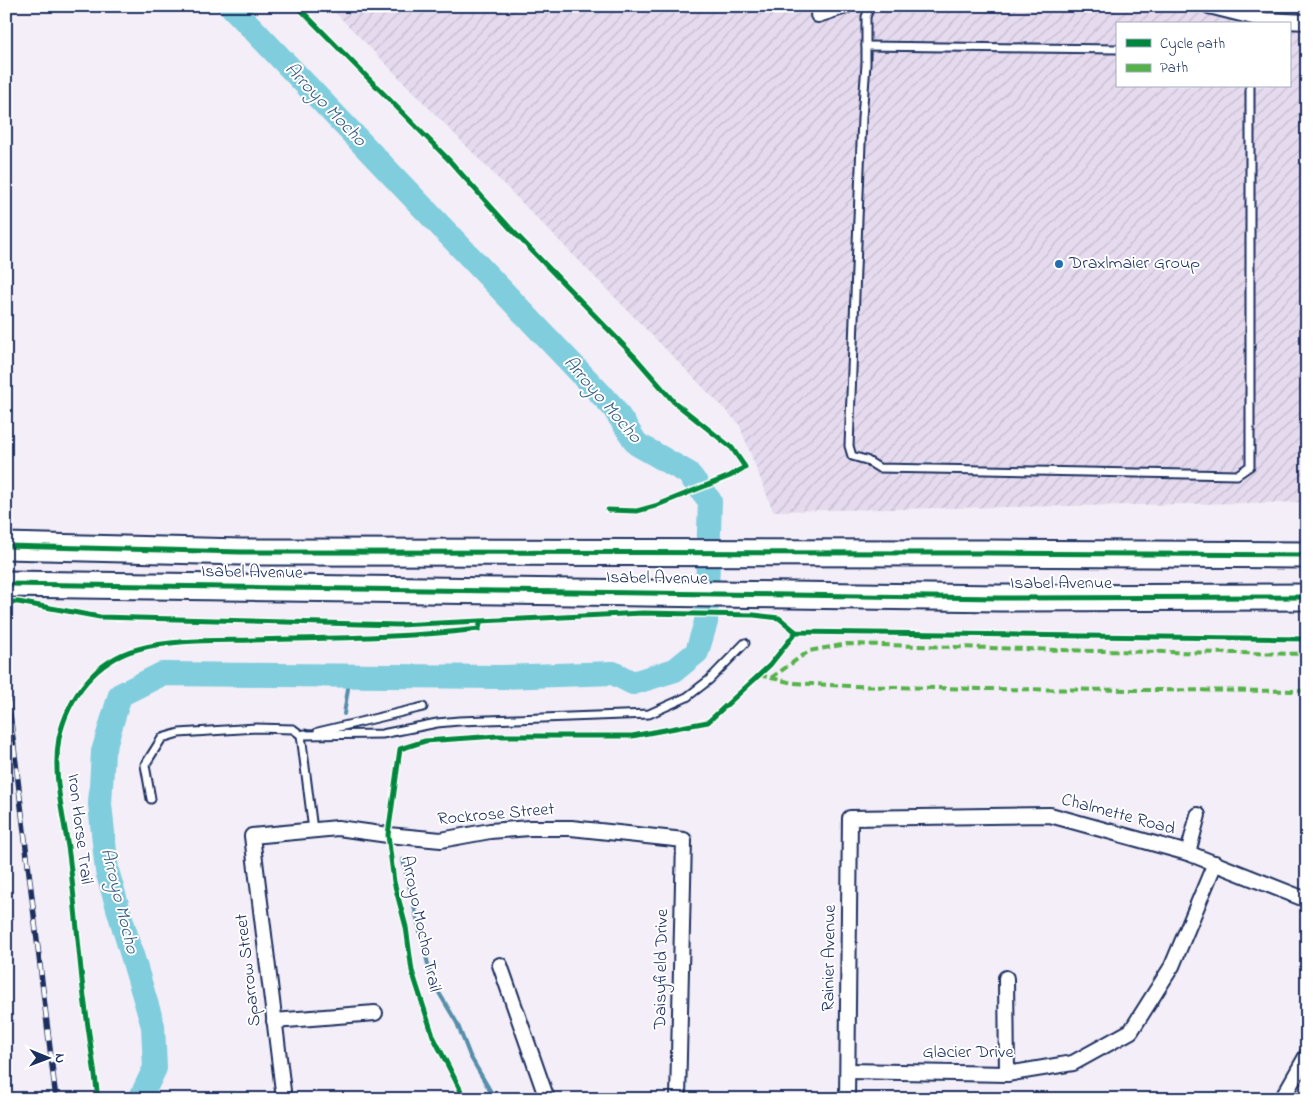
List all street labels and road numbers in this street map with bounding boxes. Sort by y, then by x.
street label: Isabel Avenue [201,559,304,587]
street label: Isabel Avenue [606,565,709,593]
street label: Isabel Avenue [1010,571,1113,597]
street label: Iron Horse Trail [59,772,99,886]
street label: Chalmette Road [1058,787,1178,843]
street label: Rockrose Street [436,797,556,833]
street label: Arroyo Mocho Trail [393,854,447,994]
street label: Rainier Avenue [816,903,844,1012]
street label: Daisyfield Drive [648,908,676,1030]
street label: Sparrow Street [229,912,269,1028]
street label: Glacier Drive [923,1040,1014,1066]

